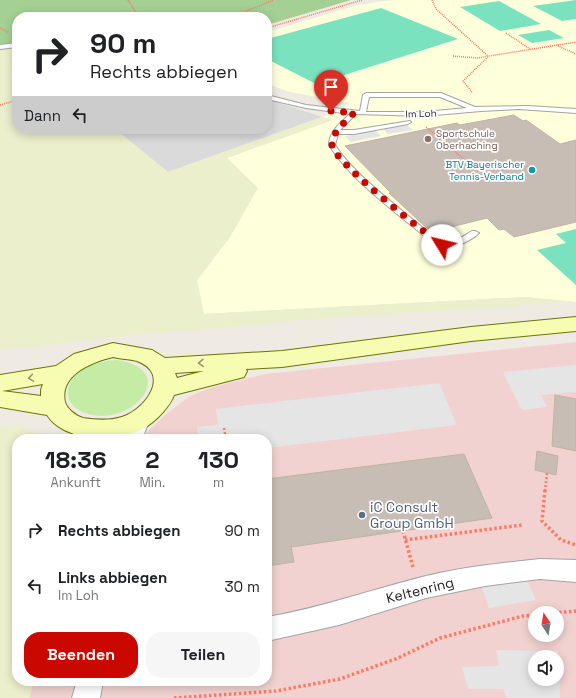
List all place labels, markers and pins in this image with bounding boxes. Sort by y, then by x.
pin [314,70,348,111]
place label: Sportschule Oberhaching [436,127,498,152]
marker: Sportschule Oberhaching [423,134,433,144]
place label: BTV Bayerischer Tennis-Verband [445,158,524,183]
marker: BTV Bayerischer Tennis-Verband [527,165,537,175]
place label: iC Consult Group GmbH [370,498,454,532]
marker: iC Consult Group GmbH [357,510,367,520]

